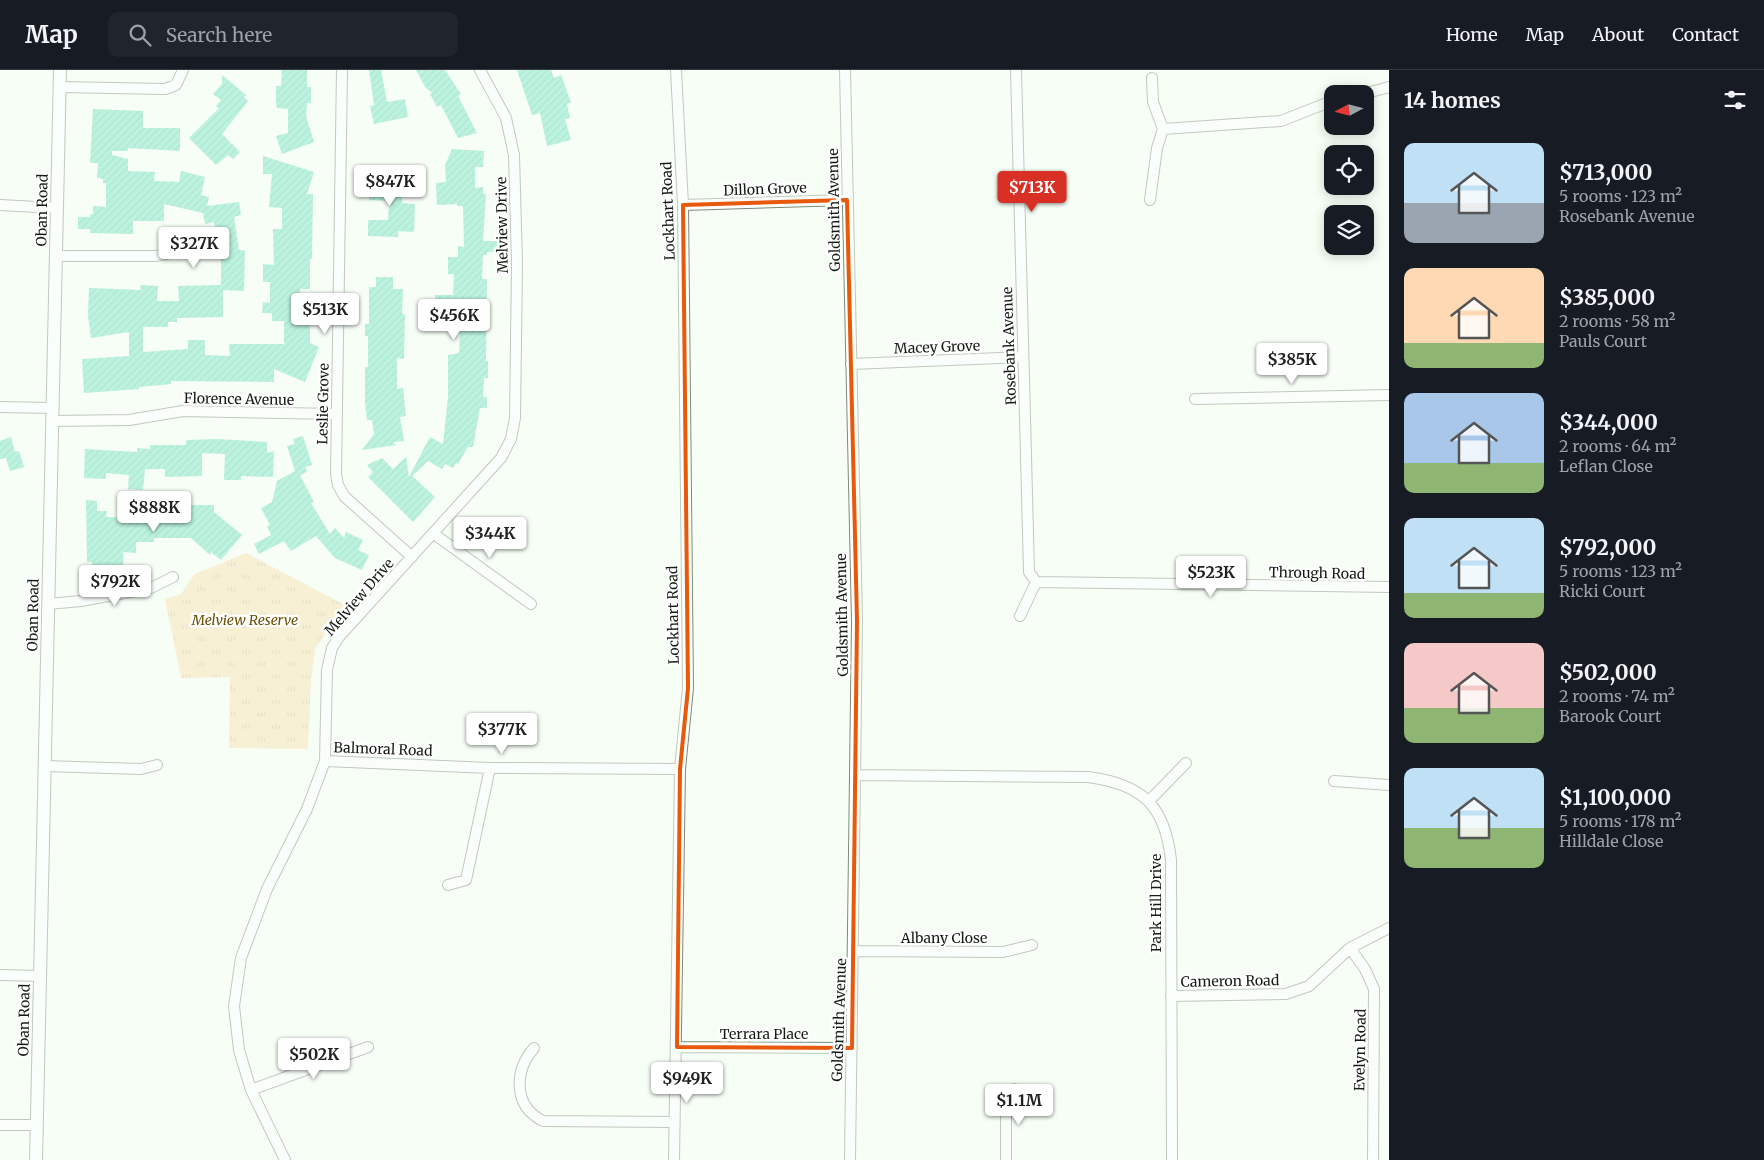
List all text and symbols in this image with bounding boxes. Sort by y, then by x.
search box [108,12,458,57]
text: Map [25,19,78,50]
icon: search [126,21,154,49]
text: Search here [166,23,272,47]
text: Home [1446,23,1498,46]
text: Map [1526,23,1564,46]
text: About [1592,23,1644,46]
text: Contact [1672,23,1739,46]
north arrow [1324,85,1374,135]
map controls [1324,85,1374,255]
icon: filters [1721,86,1749,114]
text: 14 homes [1404,87,1501,114]
button: locate [1324,145,1374,195]
street label: Goldsmith Avenue [824,148,844,272]
text: $713,000 [1559,159,1652,186]
street label: Lockhart Road [657,161,679,261]
icon: home [1444,163,1504,223]
pin: $847K [355,164,425,207]
pin: $713K [997,170,1067,213]
text: $847K [365,171,415,191]
street label: Oban Road [32,173,52,247]
street label: Melview Drive [492,177,512,273]
text: $713K [1009,177,1056,197]
street label: Dillon Grove [723,179,807,199]
text: 5 rooms · 123 m² [1559,186,1682,206]
button: layers [1324,205,1374,255]
text: Rosebank Avenue [1559,206,1694,226]
pin: $327K [159,226,229,269]
text: $327K [169,233,219,253]
text: $385,000 [1559,284,1655,311]
street label: Rosebank Avenue [998,286,1020,406]
icon: home [1444,288,1504,348]
pin: $513K [290,292,360,335]
pin: $456K [419,298,489,341]
text: $513K [302,299,348,319]
text: $456K [429,305,479,325]
text: 2 rooms · 58 m² [1559,311,1676,331]
text: Pauls Court [1559,331,1647,351]
street label: Macey Grove [894,337,980,357]
pin: $385K [1257,342,1327,385]
text: $385K [1267,349,1317,369]
street label: Leslie Grove [313,363,333,445]
street label: Florence Avenue [184,389,294,409]
text: $344,000 [1559,409,1658,436]
icon: home [1444,413,1504,473]
text: 2 rooms · 64 m² [1559,436,1677,456]
text: Leflan Close [1559,456,1653,476]
pin: $888K [119,490,189,533]
text: $888K [128,497,180,517]
pin: $344K [455,516,525,559]
text: $344K [464,523,516,543]
text: $792,000 [1559,534,1656,561]
icon: home [1444,538,1504,598]
street label: Goldsmith Avenue [832,553,852,677]
street label: Melview Drive [321,555,397,639]
pin: $523K [1176,556,1246,598]
text: 5 rooms · 123 m² [1559,561,1682,581]
text: $523K [1187,562,1235,582]
street label: Through Road [1269,563,1366,583]
pin: $792K [80,564,150,607]
street label: Lockhart Road [663,565,683,665]
text: $792K [90,571,140,591]
street label: Oban Road [23,578,43,652]
text: Ricki Court [1559,581,1645,601]
park label: Melview Reserve [191,611,298,629]
text: $502,000 [1559,659,1657,686]
icon: home [1444,663,1504,723]
text: 2 rooms · 74 m² [1559,686,1675,706]
text: Barook Court [1559,706,1661,726]
pin: $377K [467,712,537,755]
text: $377K [477,719,527,739]
street label: Balmoral Road [333,738,433,760]
text: $1,100,000 [1559,784,1671,811]
icon: home [1444,788,1504,848]
text: 5 rooms · 178 m² [1559,811,1681,831]
text: Hilldale Close [1559,831,1663,851]
street label: Park Hill Drive [1147,854,1165,952]
street label: Albany Close [900,929,987,947]
street label: Goldsmith Avenue [828,958,850,1082]
street label: Cameron Road [1181,971,1280,991]
street label: Oban Road [14,983,34,1057]
street label: Evelyn Road [1350,1008,1370,1091]
street label: Terrara Place [720,1025,808,1043]
pin: $502K [279,1038,349,1080]
text: $502K [289,1044,339,1064]
pin: $949K [652,1062,722,1104]
text: $949K [662,1068,712,1088]
pin: $1.1M [984,1084,1054,1126]
text: $1.1M [996,1090,1042,1110]

